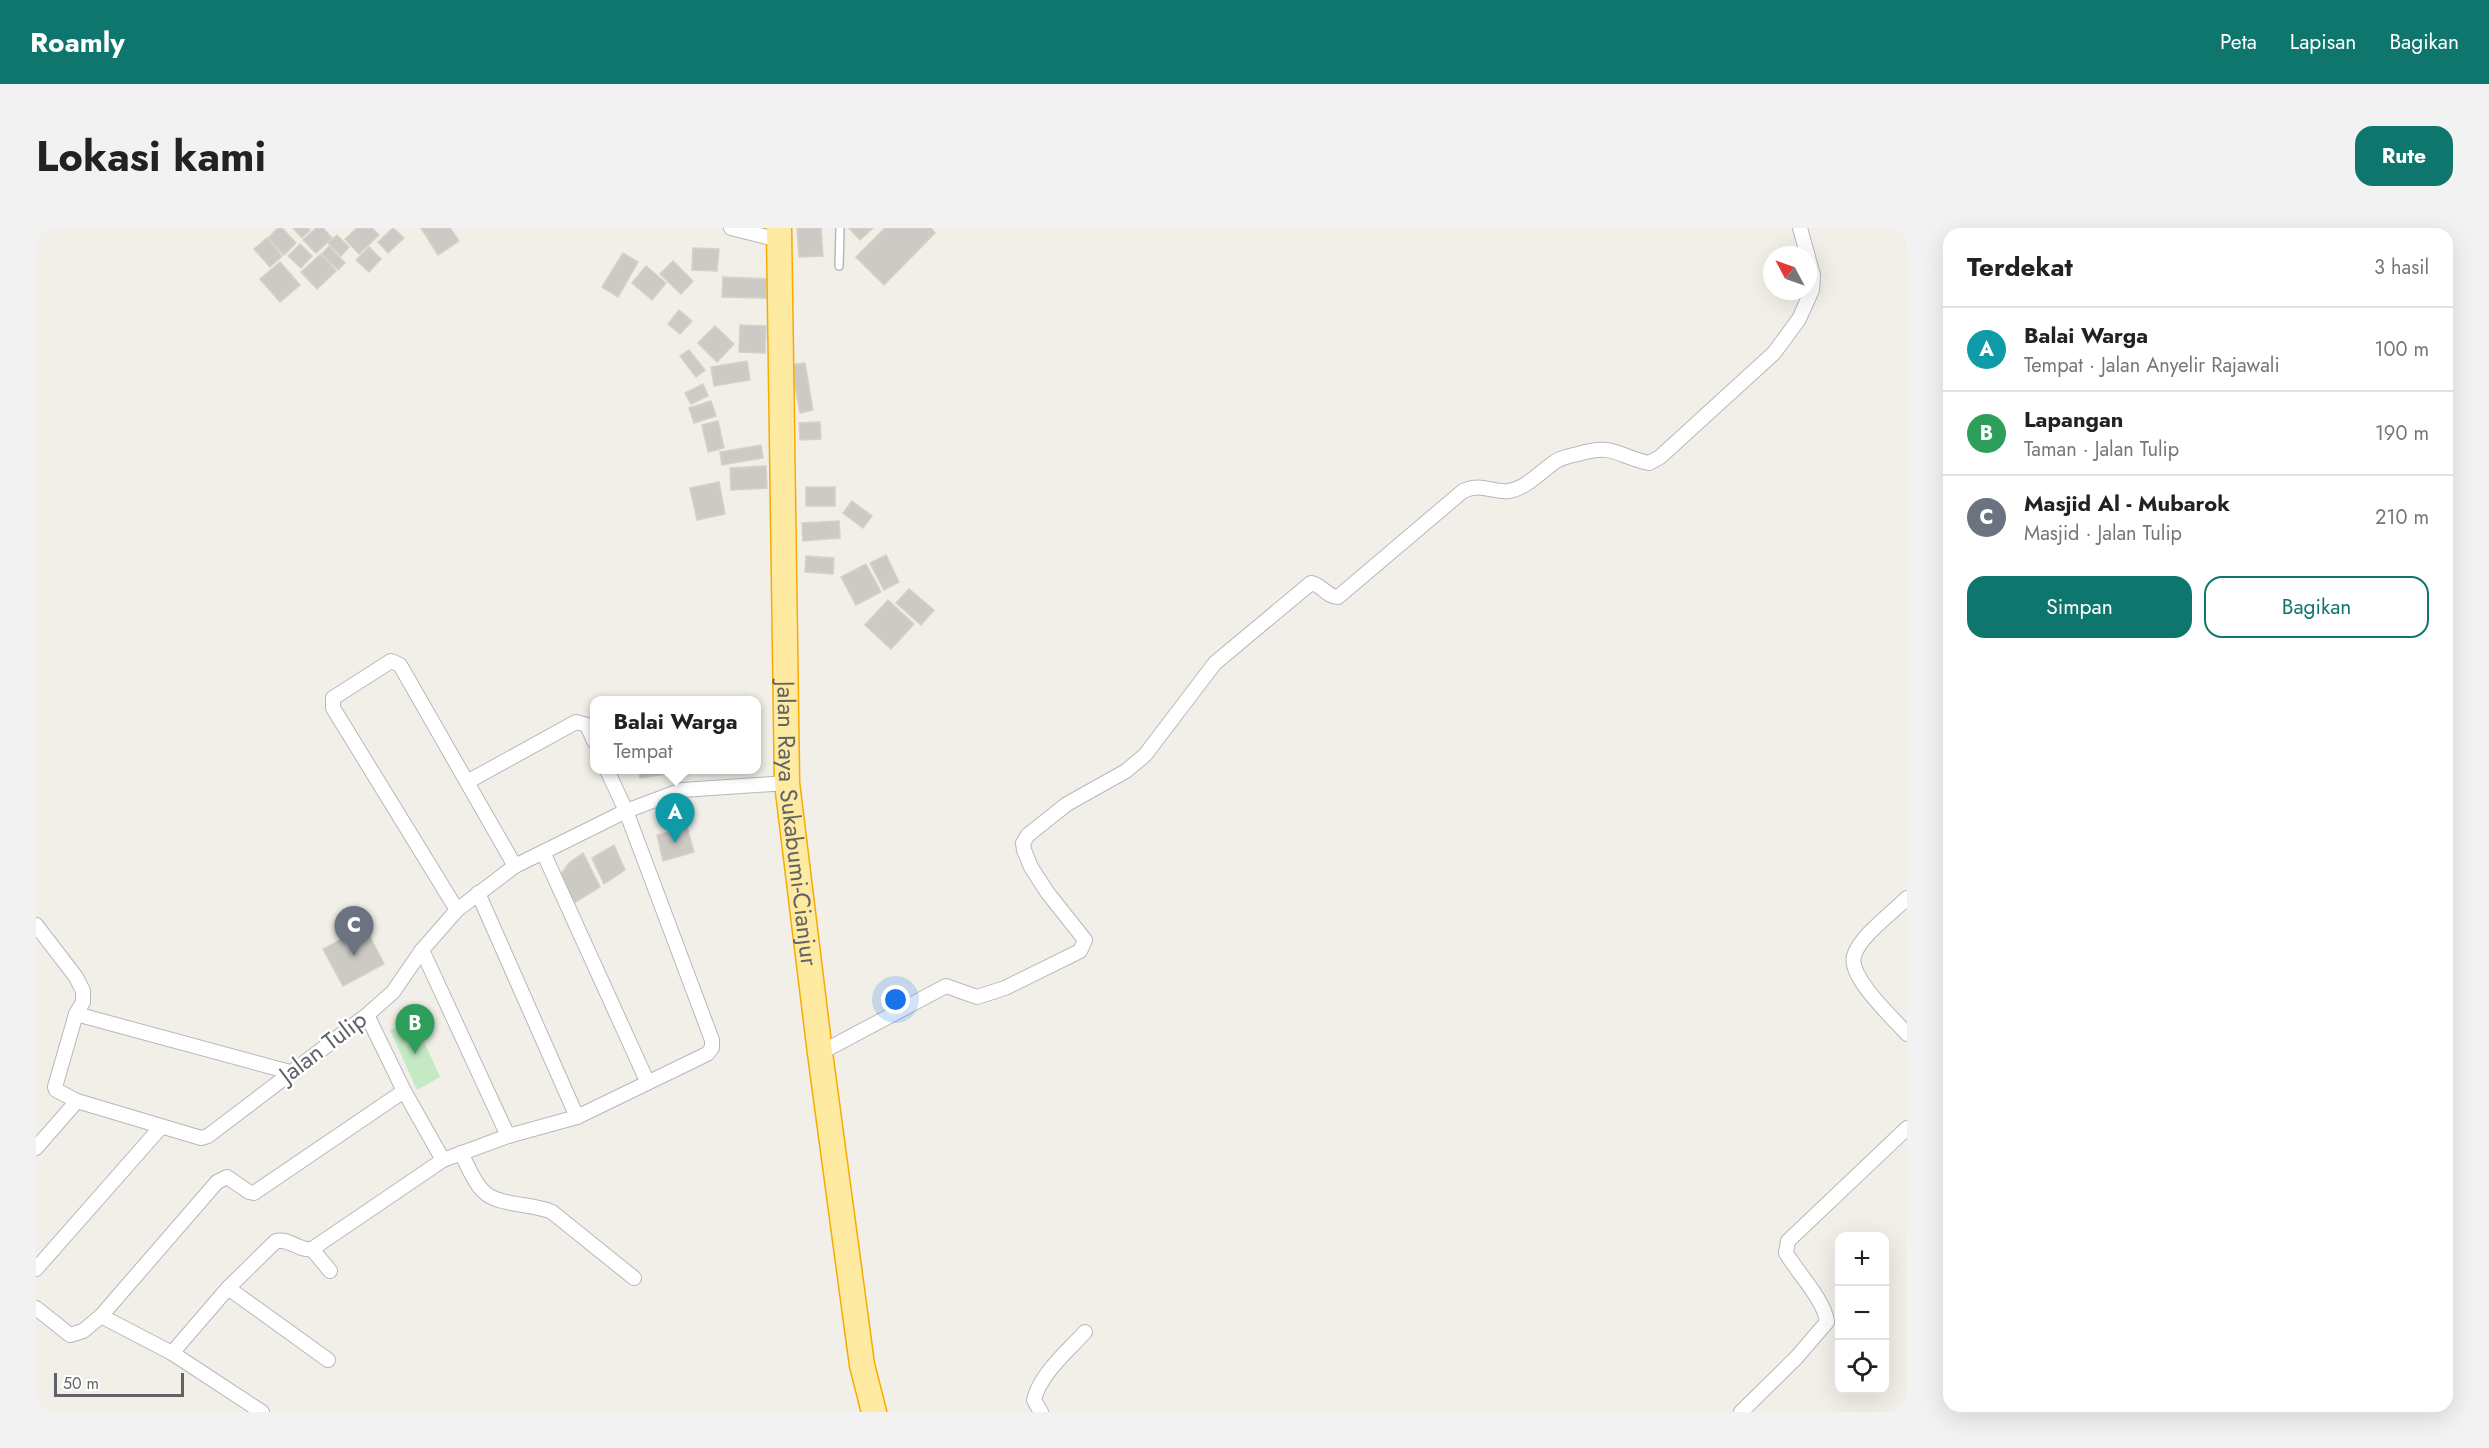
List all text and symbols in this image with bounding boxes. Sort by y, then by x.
text: Roamly [30,22,125,63]
text: Peta [2220,27,2257,57]
text: Lapisan [2290,27,2356,57]
text: Bagikan [2389,27,2459,57]
text: Lokasi kami [36,126,266,187]
button: Rute [2355,126,2453,186]
north arrow [1763,246,1817,300]
text: Terdekat [1967,248,2073,286]
text: 3 hasil [2374,253,2429,282]
text: Balai Warga [2024,319,2148,351]
text: A [1979,335,1994,364]
text: 100 m [2374,335,2429,364]
text: Tempat · Jalan Anyelir Rajawali [2024,351,2280,380]
text: Lapangan [2024,403,2123,435]
text: B [1980,419,1993,448]
text: 190 m [2375,419,2429,448]
text: Taman · Jalan Tulip [2024,435,2179,464]
text: Masjid Al - Mubarok [2024,487,2230,519]
text: C [1979,503,1994,532]
text: 210 m [2375,503,2429,532]
text: Masjid · Jalan Tulip [2024,519,2182,548]
button: Simpan [1967,576,2192,638]
button: Bagikan [2204,576,2429,638]
street label: Jalan Raya Sukabumi-Cianjur [768,678,827,969]
popup [590,696,761,774]
text: Balai Warga [613,705,738,737]
text: Tempat [613,737,673,766]
pin: A [656,794,694,843]
pin: C [334,906,374,956]
your location [881,985,910,1014]
street label: Jalan Tulip [269,1002,374,1093]
pin: B [396,1004,434,1054]
map controls [1835,1232,1889,1394]
button: + [1835,1232,1889,1286]
button: − [1835,1286,1889,1340]
button: locate [1835,1340,1889,1394]
scale bar [54,1370,184,1398]
text: 50 m [63,1372,99,1395]

